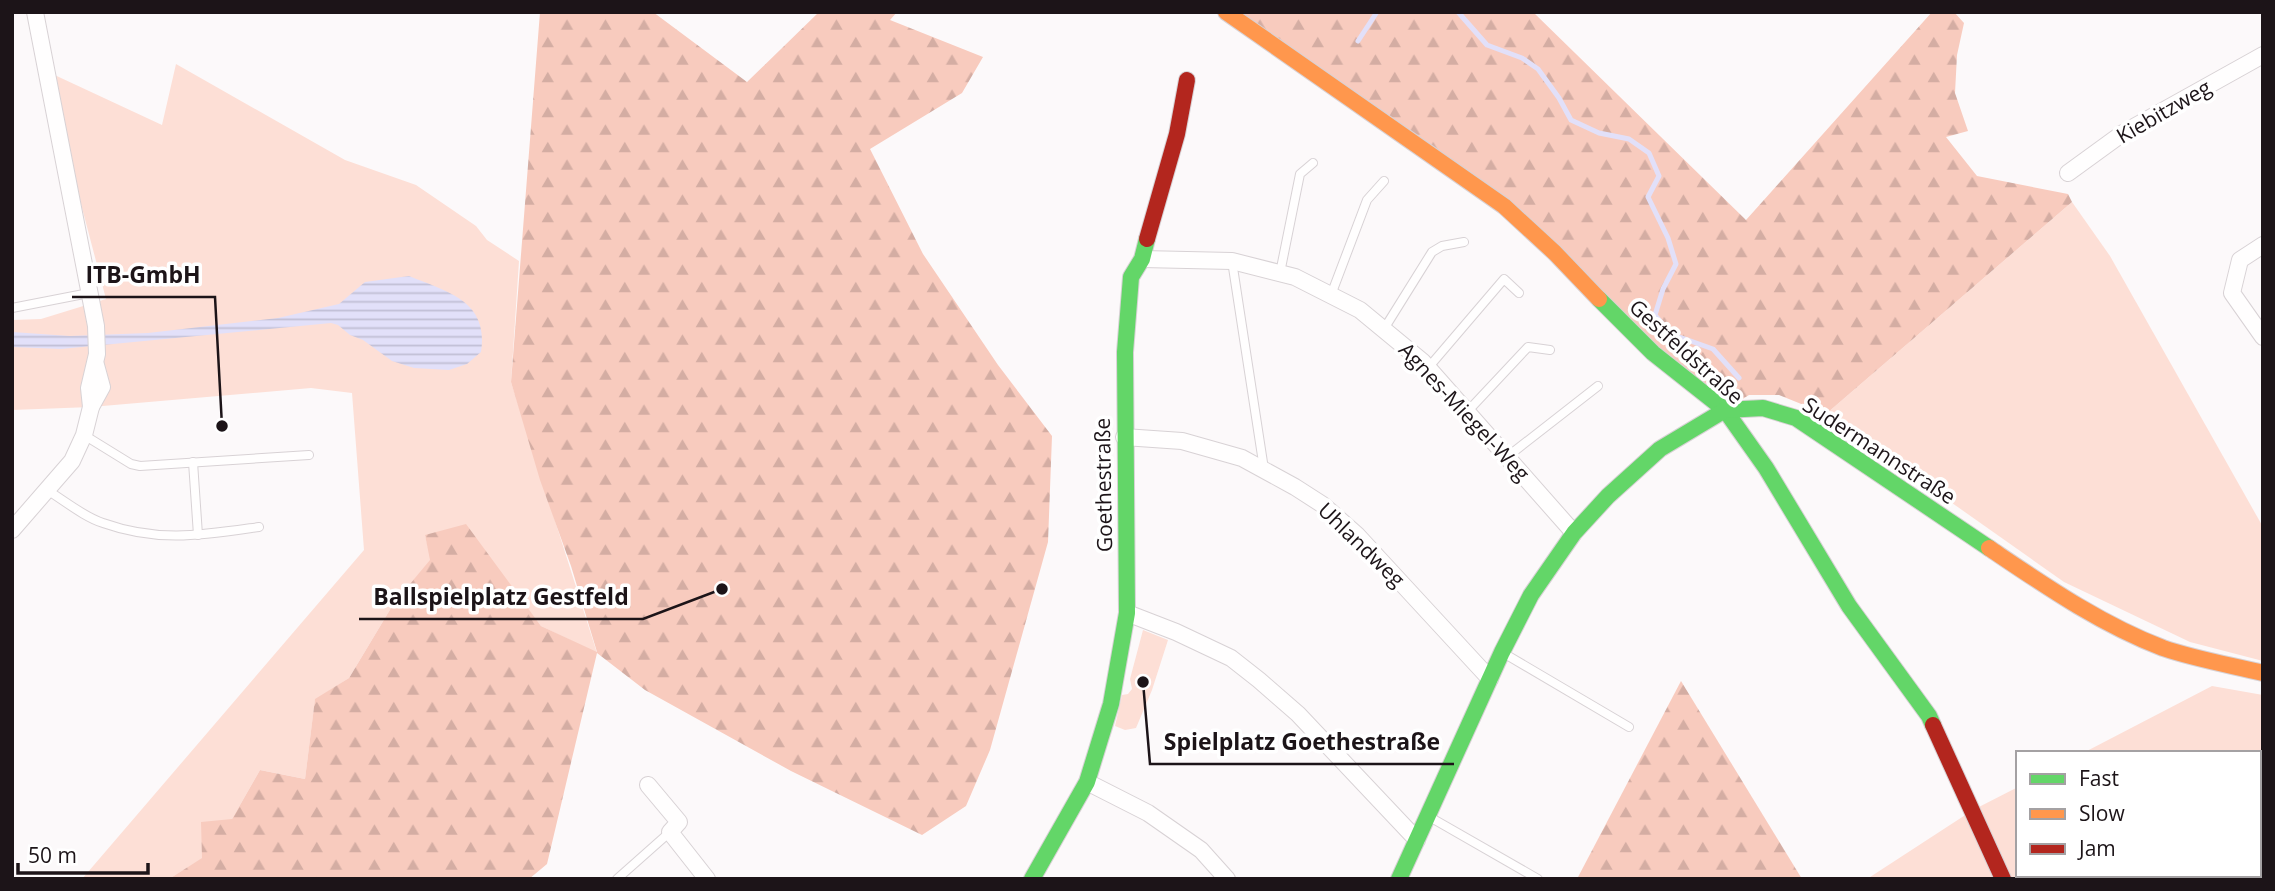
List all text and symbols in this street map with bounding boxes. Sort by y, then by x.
street label: Kiebitzweg [2111,73,2216,149]
callout: ITB-GmbH [72,253,215,297]
text: ITB-GmbH [85,258,201,290]
street label: Gestfeldstraße [1624,293,1750,410]
street label: Agnes-Miegel-Weg [1393,336,1536,487]
street label: Sudermannstraße [1798,390,1961,510]
street label: Goethestraße [1088,418,1118,552]
street label: Uhlandweg [1312,496,1411,593]
callout: Ballspielplatz Gestfeld [359,575,643,619]
text: Ballspielplatz Gestfeld [373,580,629,612]
callout: Spielplatz Goethestraße [1150,720,1454,764]
text: Spielplatz Goethestraße [1164,725,1440,757]
legend [2016,751,2261,877]
text: Fast [2079,764,2119,792]
text: Slow [2079,799,2125,827]
scale bar [18,832,147,876]
text: Jam [2077,834,2116,862]
text: 50 m [28,841,77,869]

